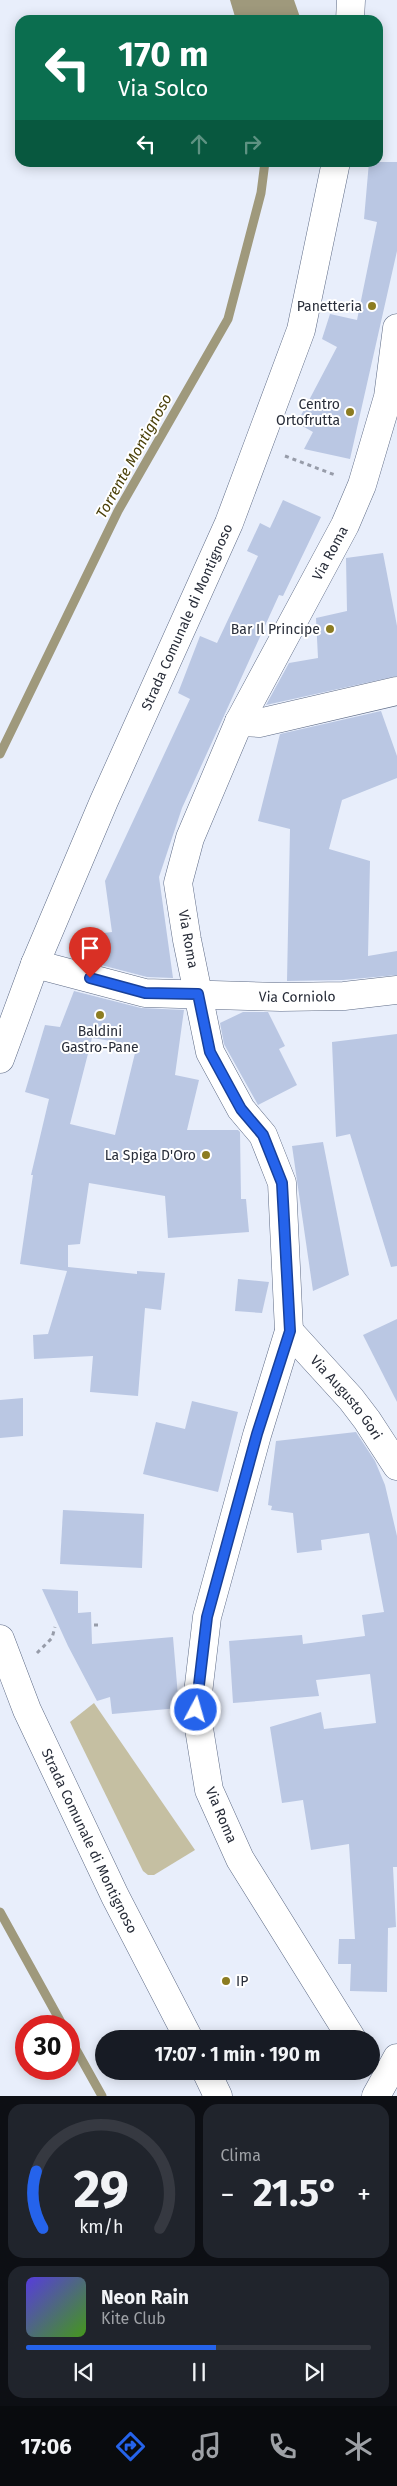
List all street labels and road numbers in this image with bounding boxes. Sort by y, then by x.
street label: Strada Comunale di Montignoso [137,521,236,713]
street label: Via Roma [308,523,351,583]
street label: Via Roma [174,908,202,970]
street label: Via Corniolo [259,988,336,1006]
street label: Via Augusto Gori [307,1352,386,1443]
street label: Strada Comunale di Montignoso [38,1746,141,1936]
street label: Via Roma [202,1784,240,1846]

